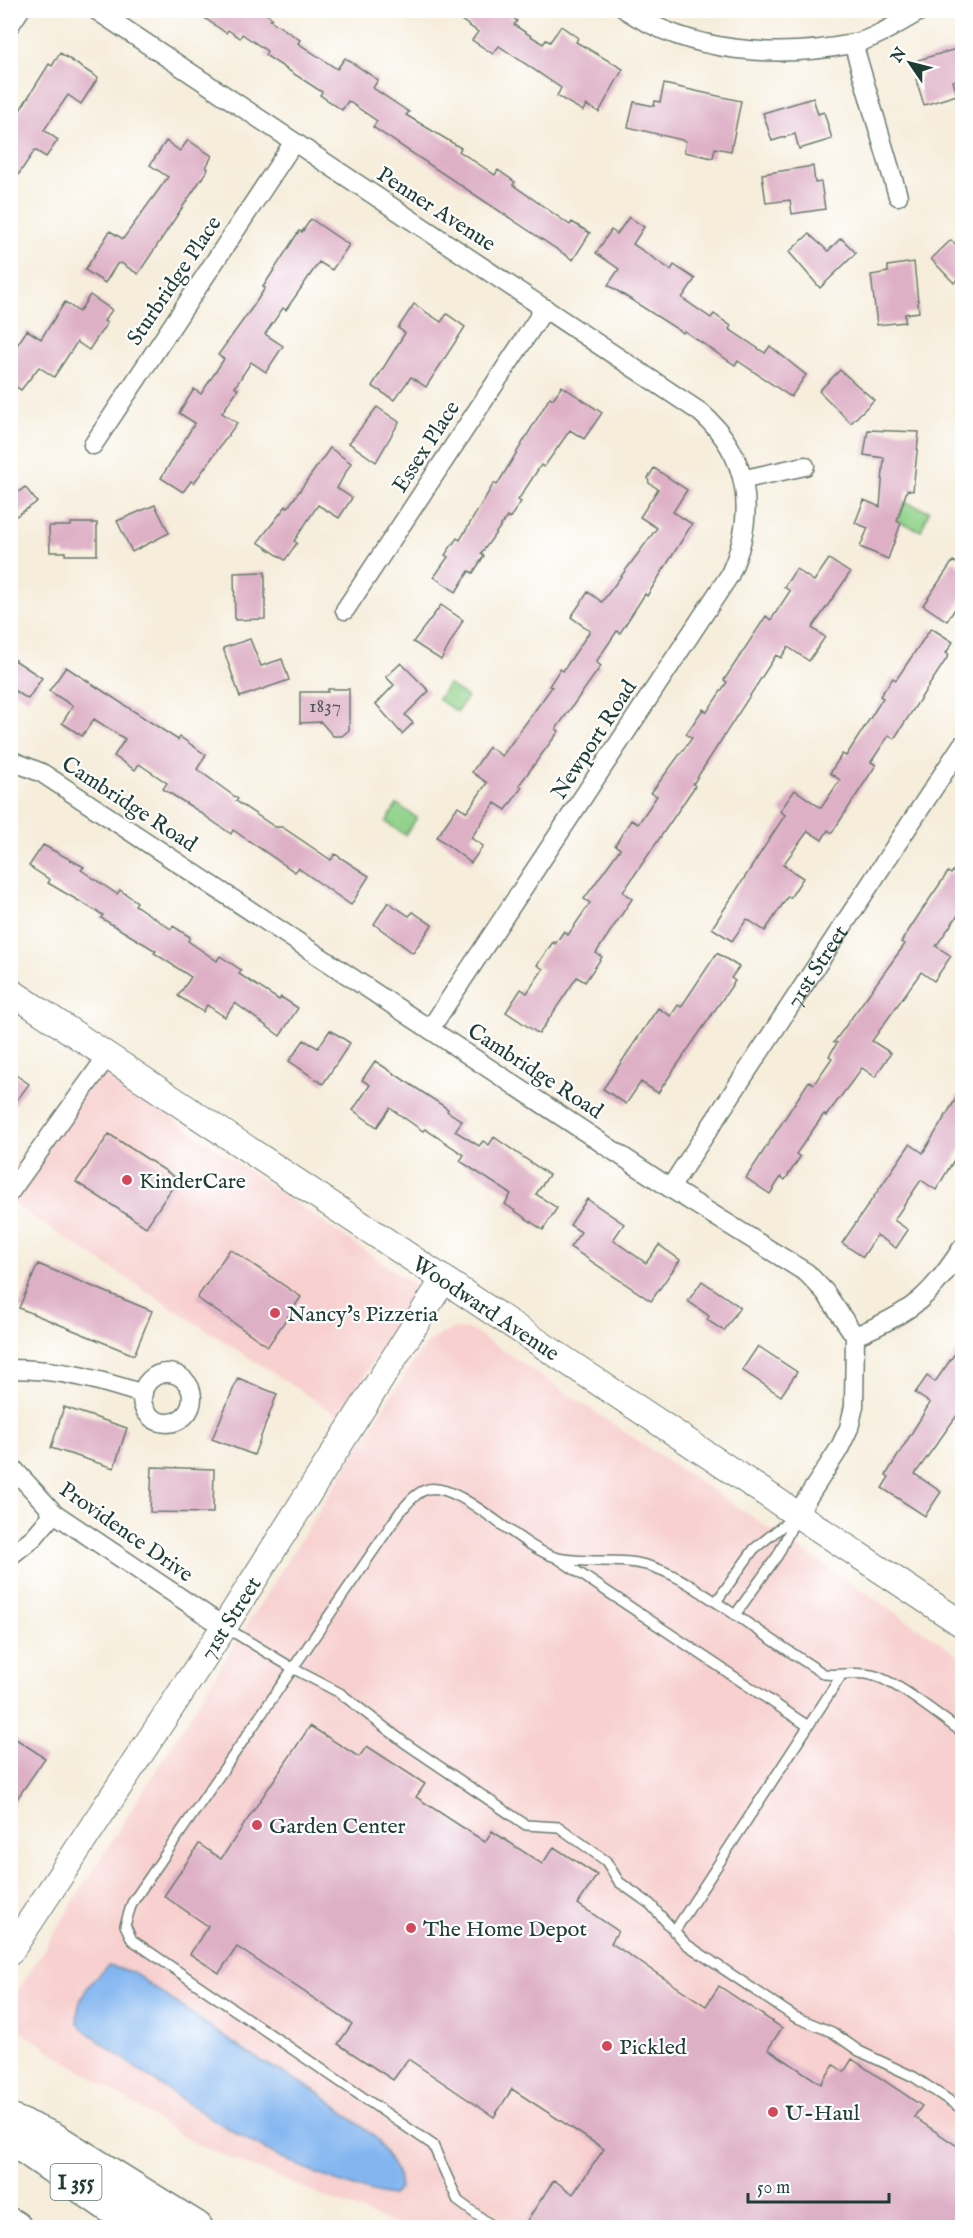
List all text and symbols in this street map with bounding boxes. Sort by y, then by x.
north arrow [880,33,940,93]
text: N [887,44,912,68]
street label: Penner Avenue [371,161,501,259]
street label: Sturbridge Place [121,211,228,351]
street label: Essex Place [387,396,467,498]
street label: Newport Road [546,675,644,805]
house number: 1837 [309,694,341,719]
street label: Cambridge Road [56,750,202,859]
street label: 71st Street [781,920,856,1014]
street label: Cambridge Road [462,1017,608,1126]
place label: KinderCare [139,1168,246,1196]
marker: KinderCare [120,1173,134,1187]
street label: Woodward Avenue [406,1250,564,1368]
place label: Nancy's Pizzeria [287,1301,438,1329]
marker: Nancy's Pizzeria [268,1306,282,1320]
street label: Providence Drive [53,1476,198,1589]
street label: 71st Street [194,1572,268,1666]
place label: Garden Center [269,1813,406,1841]
marker: Garden Center [250,1818,264,1832]
place label: The Home Depot [423,1916,587,1944]
marker: The Home Depot [404,1921,418,1935]
place label: Pickled [619,2034,687,2062]
marker: Pickled [600,2039,614,2053]
place label: U-Haul [785,2100,860,2128]
marker: U-Haul [766,2105,780,2119]
road number: I 355 [50,2164,101,2200]
scale bar [748,2166,889,2204]
text: 50 m [757,2177,790,2200]

